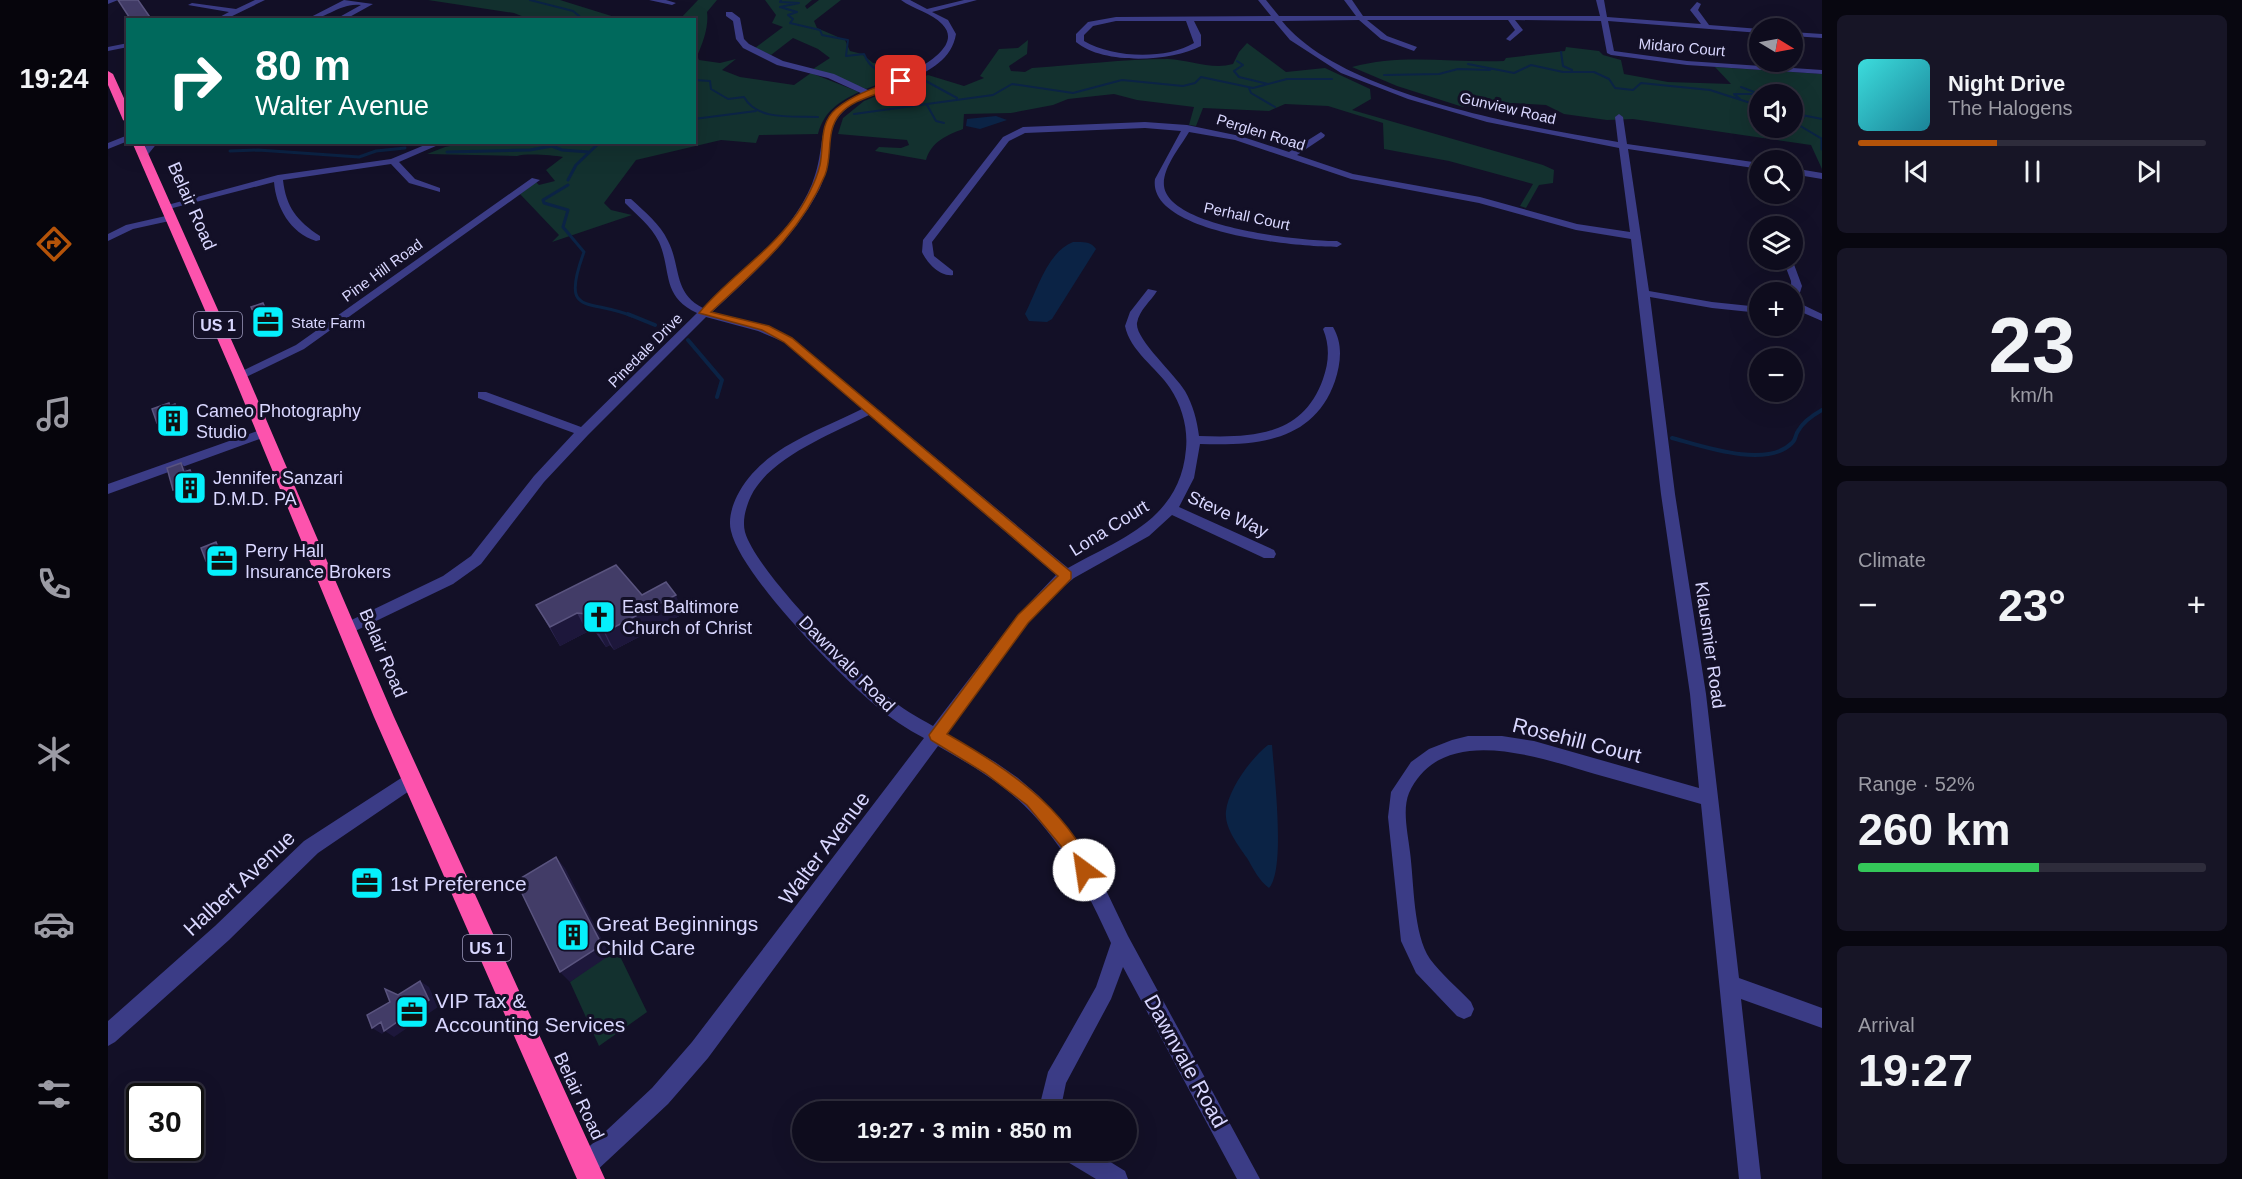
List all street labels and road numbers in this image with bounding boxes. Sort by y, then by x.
street label: Midaro Court [1638,35,1727,59]
street label: Gunview Road [1458,89,1558,127]
street label: Perglen Road [1215,110,1307,154]
street label: Belair Road [164,159,220,253]
street label: Perhall Court [1202,199,1292,234]
street label: Pine Hill Road [339,235,425,305]
street label: Pinedale Drive [604,309,686,391]
road number: US 1 [194,312,242,338]
street label: Steve Way [1185,487,1271,541]
street label: Lona Court [1066,496,1152,560]
street label: Klausmier Road [1691,580,1729,710]
street label: Belair Road [355,606,411,700]
street label: Dawnvale Road [795,612,899,716]
street label: Rosehill Court [1510,713,1644,767]
street label: Walter Avenue [774,787,874,909]
street label: Halbert Avenue [179,826,299,940]
road number: US 1 [463,935,511,961]
street label: Dawnvale Road [1140,991,1232,1131]
street label: Belair Road [550,1049,608,1143]

